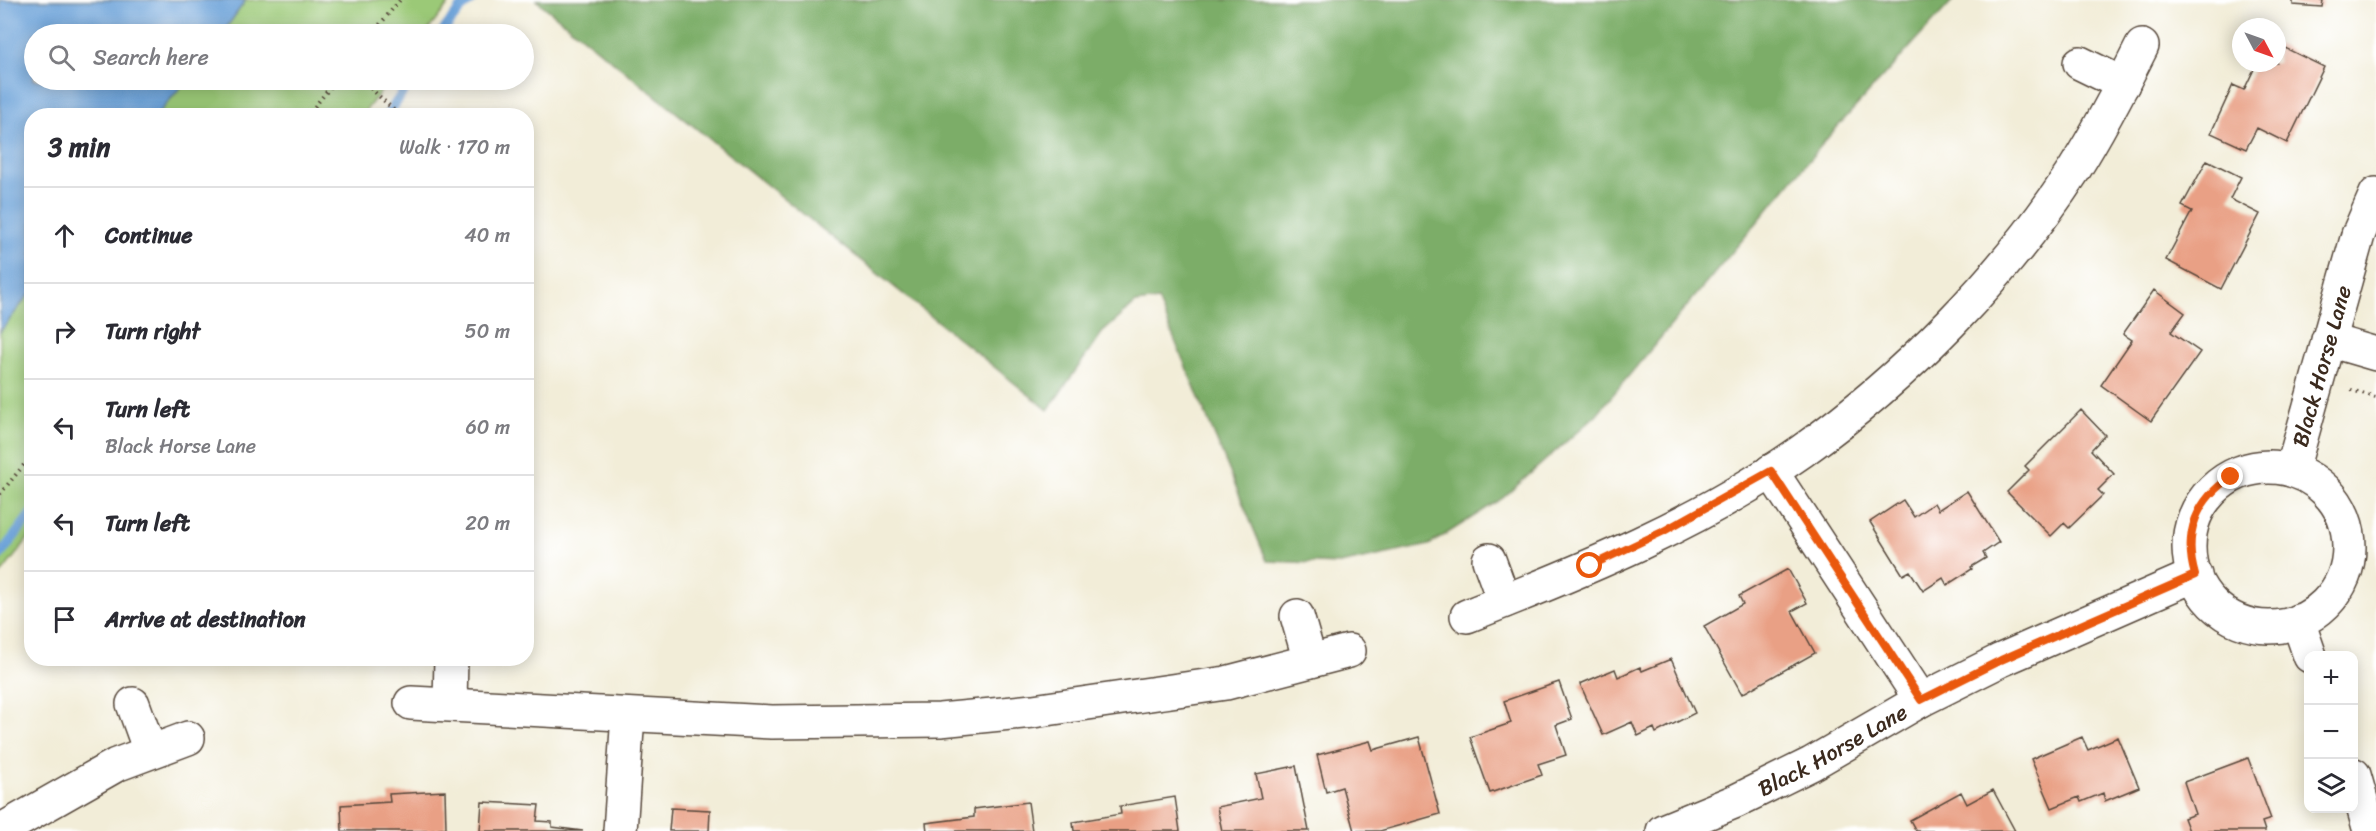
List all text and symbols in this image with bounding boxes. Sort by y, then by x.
north arrow [2232,18,2286,72]
search box [24,24,534,90]
text: Search here [93,38,209,77]
icon: search [45,41,78,74]
text: 3 min [48,124,110,170]
text: Walk · 170 m [399,130,510,165]
text: Continue [105,216,193,255]
text: 40 m [464,218,510,253]
icon: ahead [48,219,81,252]
street label: Black Horse Lane [2280,281,2363,452]
text: Turn right [105,312,200,351]
text: 50 m [465,314,510,349]
icon: right [48,315,81,348]
text: Turn left [105,390,190,429]
text: 60 m [465,410,510,445]
icon: left [48,411,81,444]
text: Black Horse Lane [105,429,256,464]
route end [2217,463,2243,489]
text: Turn left [105,504,190,543]
text: 20 m [465,506,510,541]
icon: left [48,507,81,540]
route start [1576,552,1602,578]
text: Arrive at destination [105,600,306,639]
icon: arrive [48,603,81,636]
map controls [2304,651,2358,813]
button: + [2304,651,2358,705]
street label: Black Horse Lane [1751,693,1915,807]
button: − [2304,705,2358,759]
button: layers [2304,759,2358,813]

